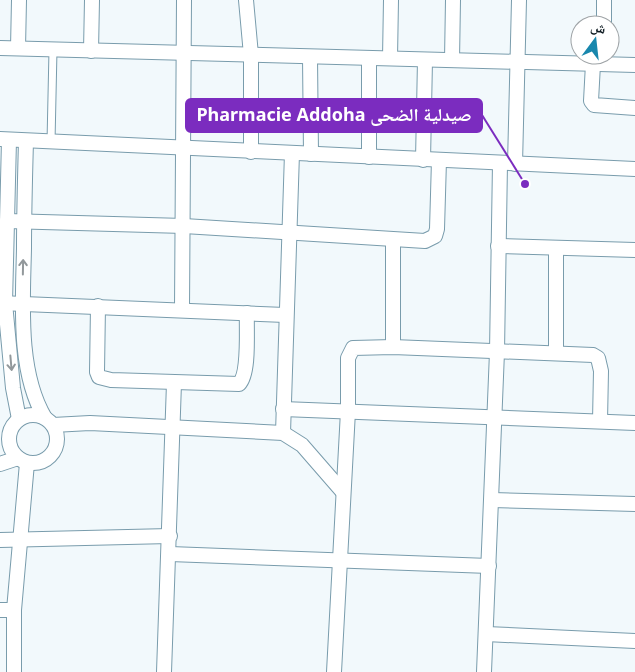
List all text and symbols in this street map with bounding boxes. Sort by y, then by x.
north arrow [570,15,620,65]
text: ش [589,16,608,38]
callout: Pharmacie Addoha صيدلية الضحى [186,99,482,132]
text: Pharmacie Addoha صيدلية الضحى [196,102,472,126]
one-way arrow [19,260,28,276]
one-way arrow [6,355,15,371]

